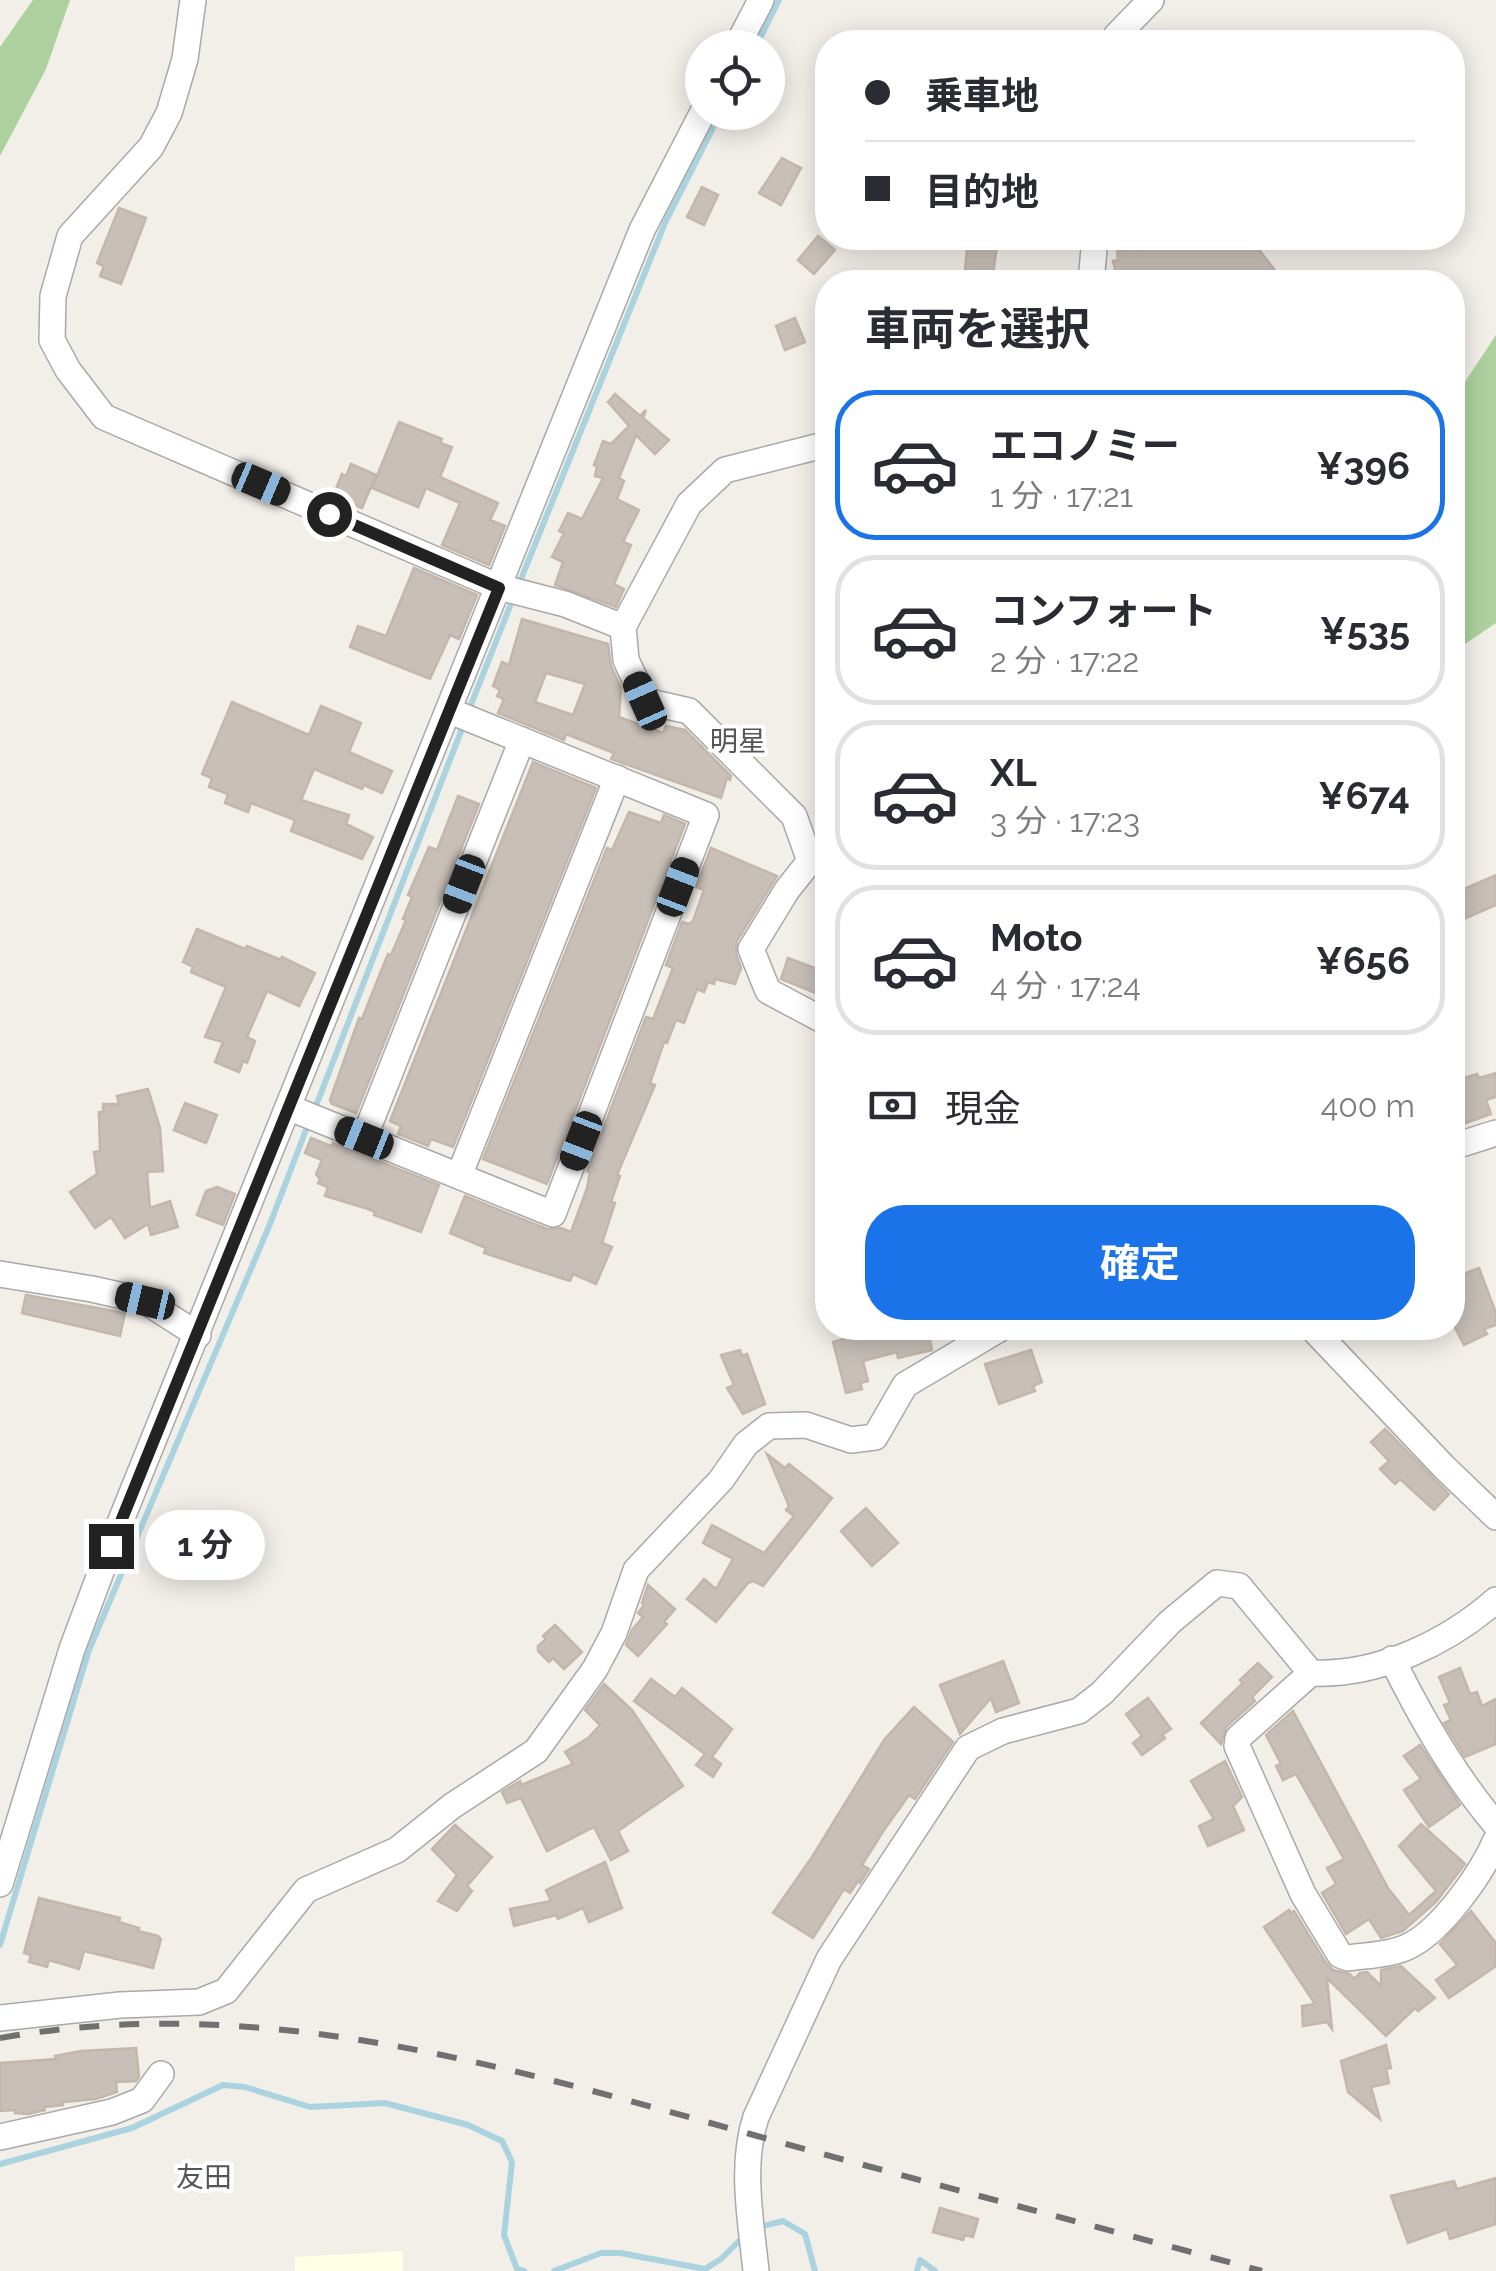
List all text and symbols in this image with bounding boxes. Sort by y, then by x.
map controls [685,30,785,130]
button: locate [685,30,785,130]
text: 乗車地 [925,73,1039,118]
text: 目的地 [925,169,1039,214]
text: 車両を選択 [865,303,1090,356]
icon: car [870,420,960,510]
text: エコノミー [990,423,1180,468]
text: ¥396 [1316,443,1410,488]
car [228,458,294,510]
text: 1 分 · 17:21 [990,477,1133,514]
route start [307,492,352,537]
icon: car [870,585,960,675]
text: コンフォート [990,588,1217,633]
text: ¥535 [1320,608,1410,653]
text: 2 分 · 17:22 [990,642,1139,679]
car [619,667,671,735]
district label: 明星 [710,725,766,758]
icon: car [870,750,960,840]
text: XL [990,750,1037,795]
text: ¥674 [1318,773,1410,818]
text: 3 分 · 17:23 [990,802,1140,839]
car [439,851,489,917]
car [653,854,703,920]
icon: car [870,915,960,1005]
text: Moto [990,915,1083,960]
text: ¥656 [1316,938,1410,983]
text: 4 分 · 17:24 [990,967,1141,1004]
icon: cash [865,1078,920,1133]
text: 現金 [945,1086,1021,1131]
text: 400 m [1321,1087,1415,1124]
car [556,1108,606,1174]
car [331,1113,397,1163]
button: 確定 [865,1205,1415,1320]
car [112,1280,178,1322]
callout: 1 分 [146,1511,266,1581]
route end [89,1524,134,1569]
text: 1 分 [177,1526,233,1563]
district label: 友田 [176,2161,232,2194]

